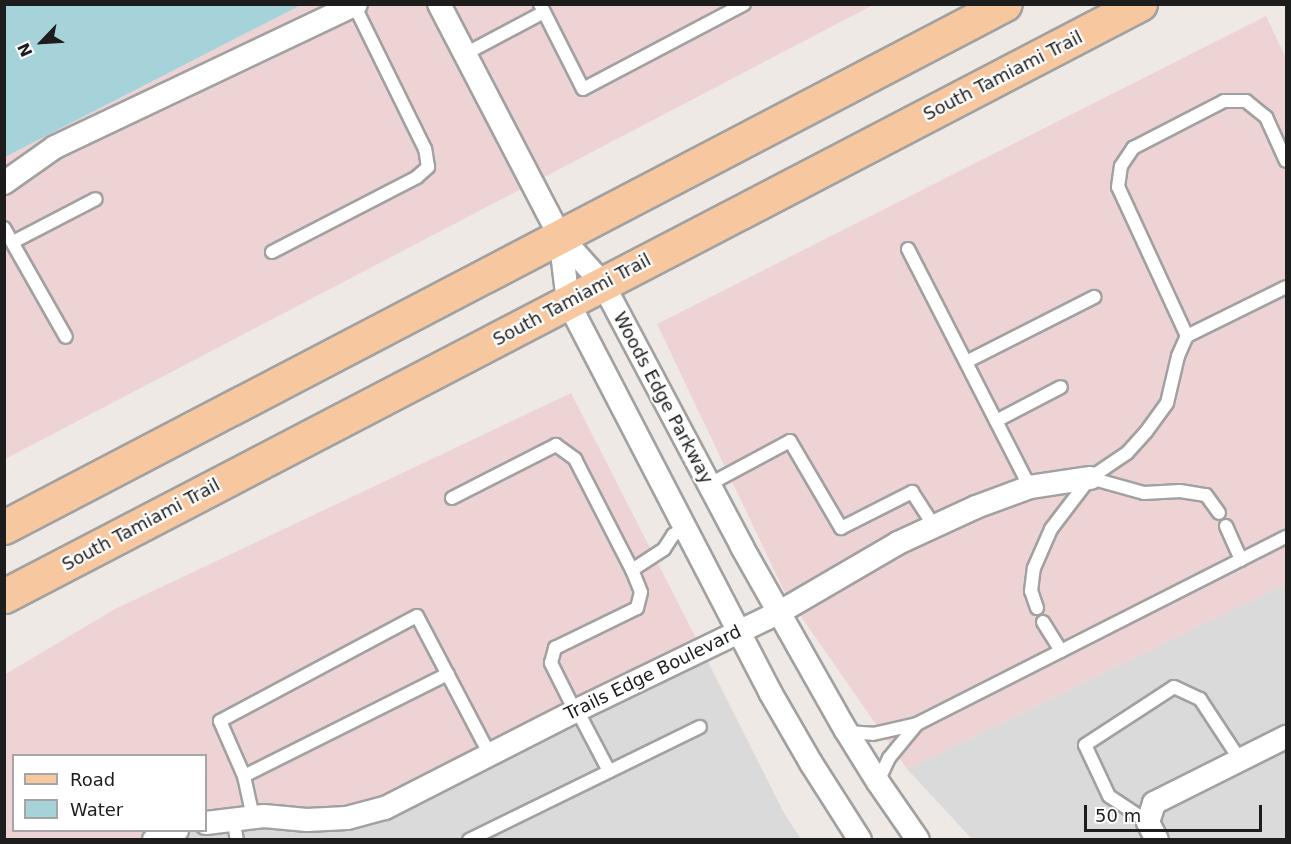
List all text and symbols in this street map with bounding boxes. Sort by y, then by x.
north arrow [12,12,72,72]
street label: South Tamiami Trail [920,26,1086,126]
text: N [14,40,37,60]
street label: South Tamiami Trail [489,249,655,351]
street label: Woods Edge Parkway [608,308,718,488]
street label: South Tamiami Trail [58,474,224,576]
street label: Trails Edge Boulevard [561,621,745,725]
legend [12,754,207,832]
text: Road [70,769,115,790]
scale bar [1087,793,1266,831]
text: Water [70,799,123,820]
text: 50 m [1095,805,1141,826]

